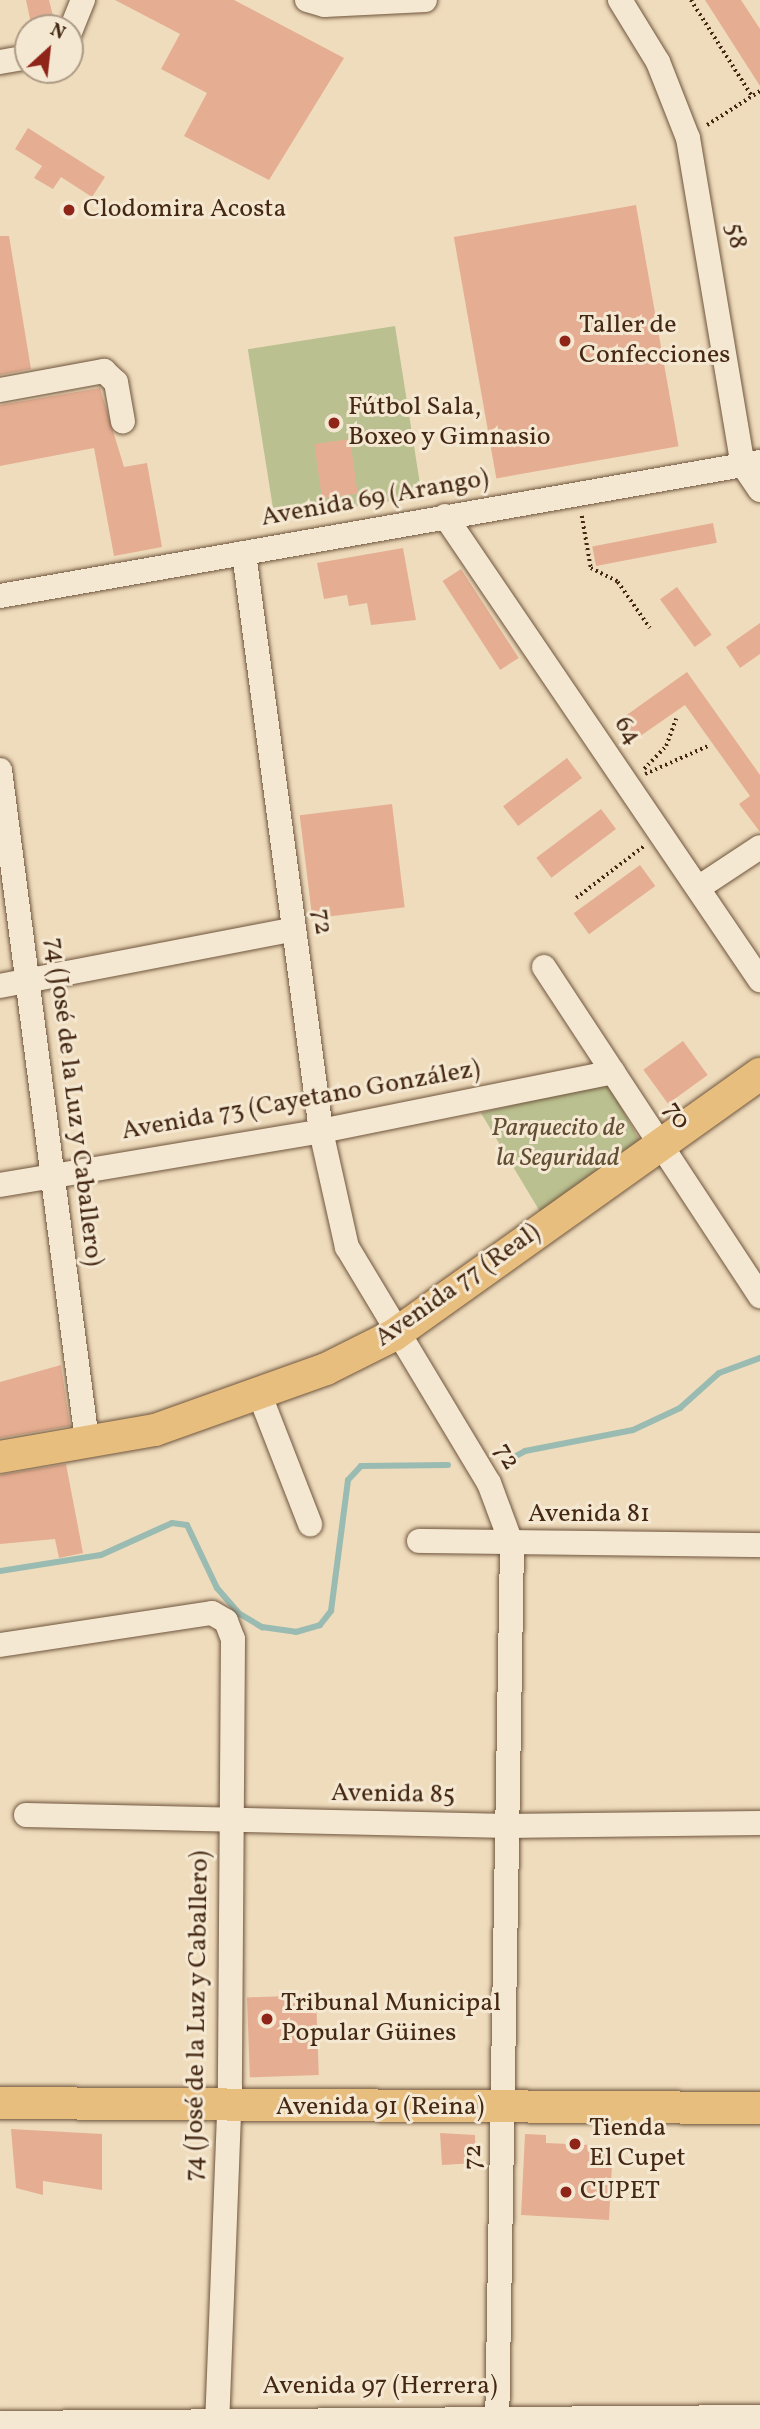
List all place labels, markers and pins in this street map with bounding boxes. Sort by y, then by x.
place label: Clodomira Acosta [83,194,286,226]
marker: Clodomira Acosta [61,202,77,218]
place label: Taller de Confecciones [579,310,730,372]
marker: Taller de Confecciones [557,333,573,349]
place label: Fútbol Sala, Boxeo y Gimnasio [348,392,552,453]
marker: Fútbol Sala, Boxeo y Gimnasio [326,415,342,431]
place label: Tribunal Municipal Popular Güines [281,1988,501,2050]
marker: Tribunal Municipal Popular Güines [259,2011,275,2027]
place label: Tienda El Cupet [589,2113,686,2174]
marker: Tienda El Cupet [567,2136,583,2152]
place label: CUPET [580,2176,660,2208]
marker: CUPET [558,2184,574,2200]

